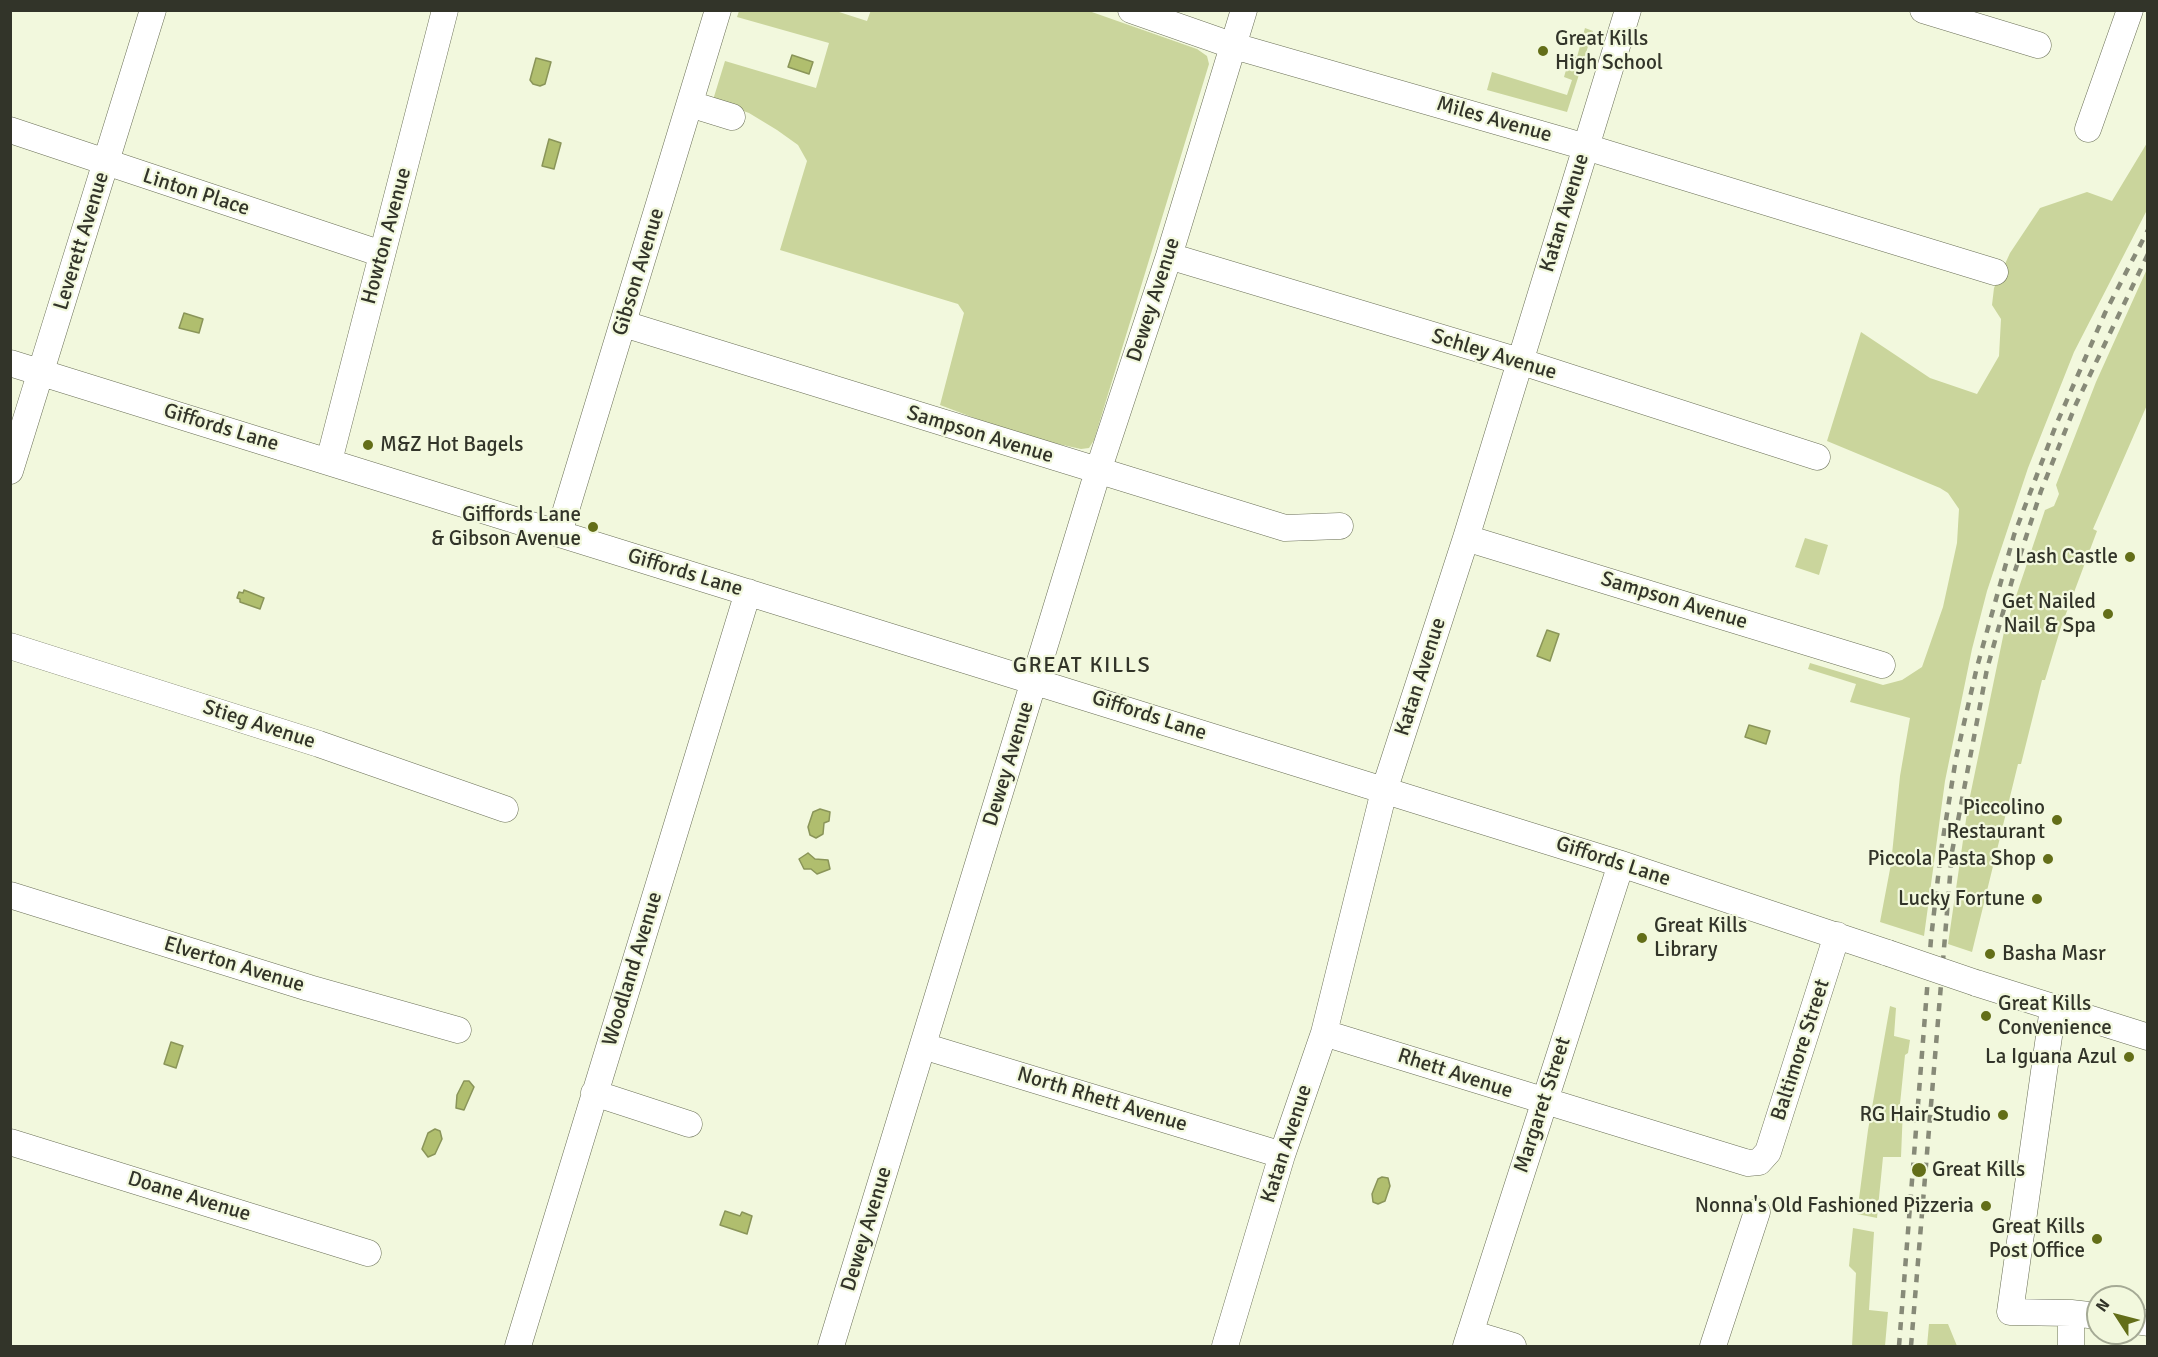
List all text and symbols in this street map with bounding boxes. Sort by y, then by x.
place label: Great Kills High School [1555,26,1663,76]
marker: Great Kills High School [1536,44,1550,58]
street label: Miles Avenue [1434,92,1554,148]
street label: Katan Avenue [1535,151,1595,275]
street label: Linton Place [139,164,253,222]
street label: Howton Avenue [357,165,417,307]
street label: Leverett Avenue [49,169,115,313]
street label: Gibson Avenue [608,205,670,339]
street label: Dewey Avenue [1122,235,1186,365]
street label: Schley Avenue [1428,324,1560,386]
street label: Giffords Lane [160,399,282,457]
street label: Sampson Avenue [904,401,1056,469]
place label: M&Z Hot Bagels [380,432,524,458]
marker: M&Z Hot Bagels [361,438,375,452]
place label: Giffords Lane & Gibson Avenue [431,502,581,552]
marker: Giffords Lane & Gibson Avenue [586,520,600,534]
street label: Giffords Lane [624,544,746,602]
place label: Lash Castle [2015,544,2118,570]
marker: Lash Castle [2123,550,2137,564]
street label: Sampson Avenue [1598,567,1750,635]
place label: Get Nailed Nail & Spa [2002,589,2096,639]
marker: Get Nailed Nail & Spa [2101,607,2115,621]
street label: Katan Avenue [1390,615,1452,739]
district label: GREAT KILLS [1013,653,1151,679]
street label: Giffords Lane [1088,686,1210,746]
street label: Stieg Avenue [200,695,318,755]
street label: Dewey Avenue [978,699,1040,829]
place label: Piccolino Restaurant [1946,795,2045,845]
marker: Piccolino Restaurant [2050,813,2064,827]
street label: Giffords Lane [1552,832,1674,892]
place label: Piccola Pasta Shop [1867,846,2036,872]
marker: Piccola Pasta Shop [2041,852,2055,866]
place label: Lucky Fortune [1898,886,2025,912]
street label: Woodland Avenue [598,889,668,1049]
marker: Lucky Fortune [2030,892,2044,906]
place label: Great Kills Library [1654,913,1747,963]
marker: Great Kills Library [1635,931,1649,945]
street label: Elverton Avenue [161,932,307,998]
place label: Basha Masr [2002,941,2106,967]
marker: Basha Masr [1983,947,1997,961]
street label: Baltimore Street [1766,976,1836,1124]
place label: Great Kills Convenience [1998,991,2112,1041]
marker: Great Kills Convenience [1979,1009,1993,1023]
street label: Margaret Street [1509,1034,1577,1176]
street label: Rhett Avenue [1394,1044,1516,1104]
place label: La Iguana Azul [1985,1044,2117,1070]
marker: La Iguana Azul [2122,1050,2136,1064]
street label: North Rhett Avenue [1014,1062,1190,1138]
street label: Katan Avenue [1256,1082,1318,1206]
place label: RG Hair Studio [1860,1102,1991,1128]
marker: RG Hair Studio [1996,1108,2010,1122]
place label: Great Kills [1932,1157,2025,1183]
marker: Great Kills [1910,1161,1928,1179]
street label: Dewey Avenue [836,1164,898,1294]
street label: Doane Avenue [124,1166,254,1228]
place label: Nonna's Old Fashioned Pizzeria [1695,1193,1974,1219]
marker: Nonna's Old Fashioned Pizzeria [1979,1199,1993,1213]
place label: Great Kills Post Office [1989,1214,2085,1264]
marker: Great Kills Post Office [2090,1232,2104,1246]
north arrow [2086,1285,2146,1345]
text: N [2092,1295,2114,1316]

